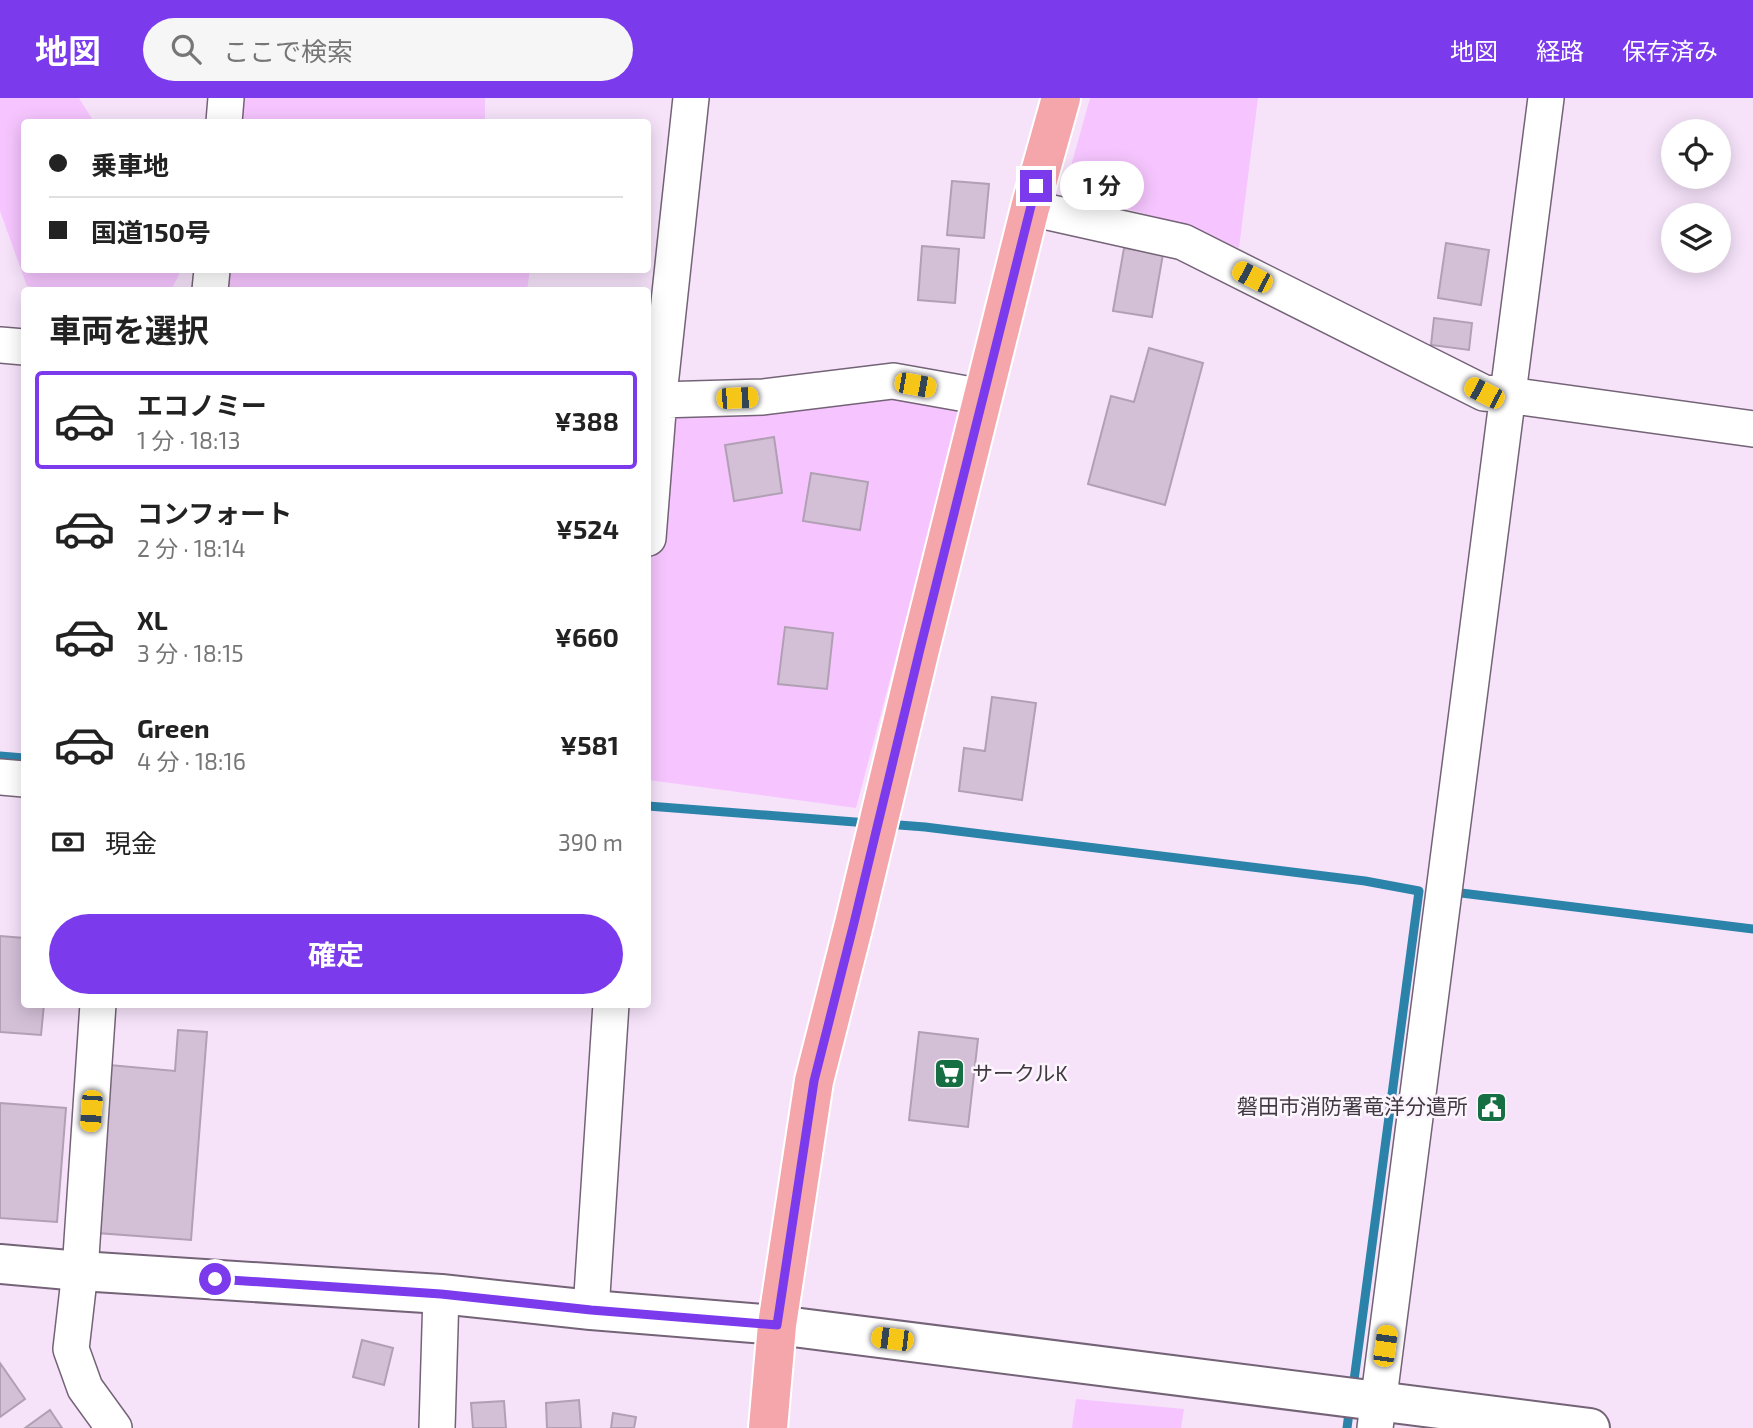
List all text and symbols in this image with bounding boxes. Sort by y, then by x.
search box [143,18,633,81]
text: 地図 [35,30,101,70]
icon: search [167,30,205,68]
text: ここで検索 [223,35,353,66]
text: 地図 [1450,36,1498,65]
text: 経路 [1536,36,1584,65]
text: 保存済み [1622,36,1718,65]
map controls [1661,119,1731,273]
button: locate [1661,119,1731,189]
text: 乗車地 [91,149,169,180]
callout: 1 分 [1060,162,1144,210]
route end [1020,170,1052,202]
text: 1 分 [1083,171,1121,199]
button: layers [1661,203,1731,273]
text: 国道150号 [91,216,211,247]
car [1229,258,1276,296]
text: 車両を選択 [49,310,209,348]
car [893,371,938,399]
car [1461,374,1508,412]
car [716,387,759,409]
icon: car [53,389,116,452]
text: エコノミー [137,389,267,420]
text: ¥388 [555,405,619,436]
text: 1 分 · 18:13 [137,426,240,454]
icon: car [53,497,116,560]
text: コンフォート [137,497,292,528]
text: ¥524 [556,513,619,544]
text: 2 分 · 18:14 [137,534,246,562]
text: XL [137,604,168,635]
icon: car [53,605,116,668]
text: ¥660 [555,621,619,652]
text: 3 分 · 18:15 [137,639,244,667]
text: Green [137,712,210,743]
icon: car [53,713,116,776]
text: ¥581 [560,729,619,760]
text: 4 分 · 18:16 [137,747,246,775]
icon: cash [49,823,87,861]
text: 現金 [105,827,157,858]
text: 390 m [558,828,623,856]
button: 確定 [49,914,623,994]
supermarket icon: サークルK [932,1057,966,1091]
place label: サークルK [972,1060,1068,1085]
car [80,1089,103,1133]
public building icon: 磐田市消防署竜洋分遣所 [1474,1090,1508,1124]
place label: 磐田市消防署竜洋分遣所 [1237,1093,1468,1118]
route start [199,1263,231,1295]
car [1372,1324,1399,1368]
car [870,1326,915,1352]

